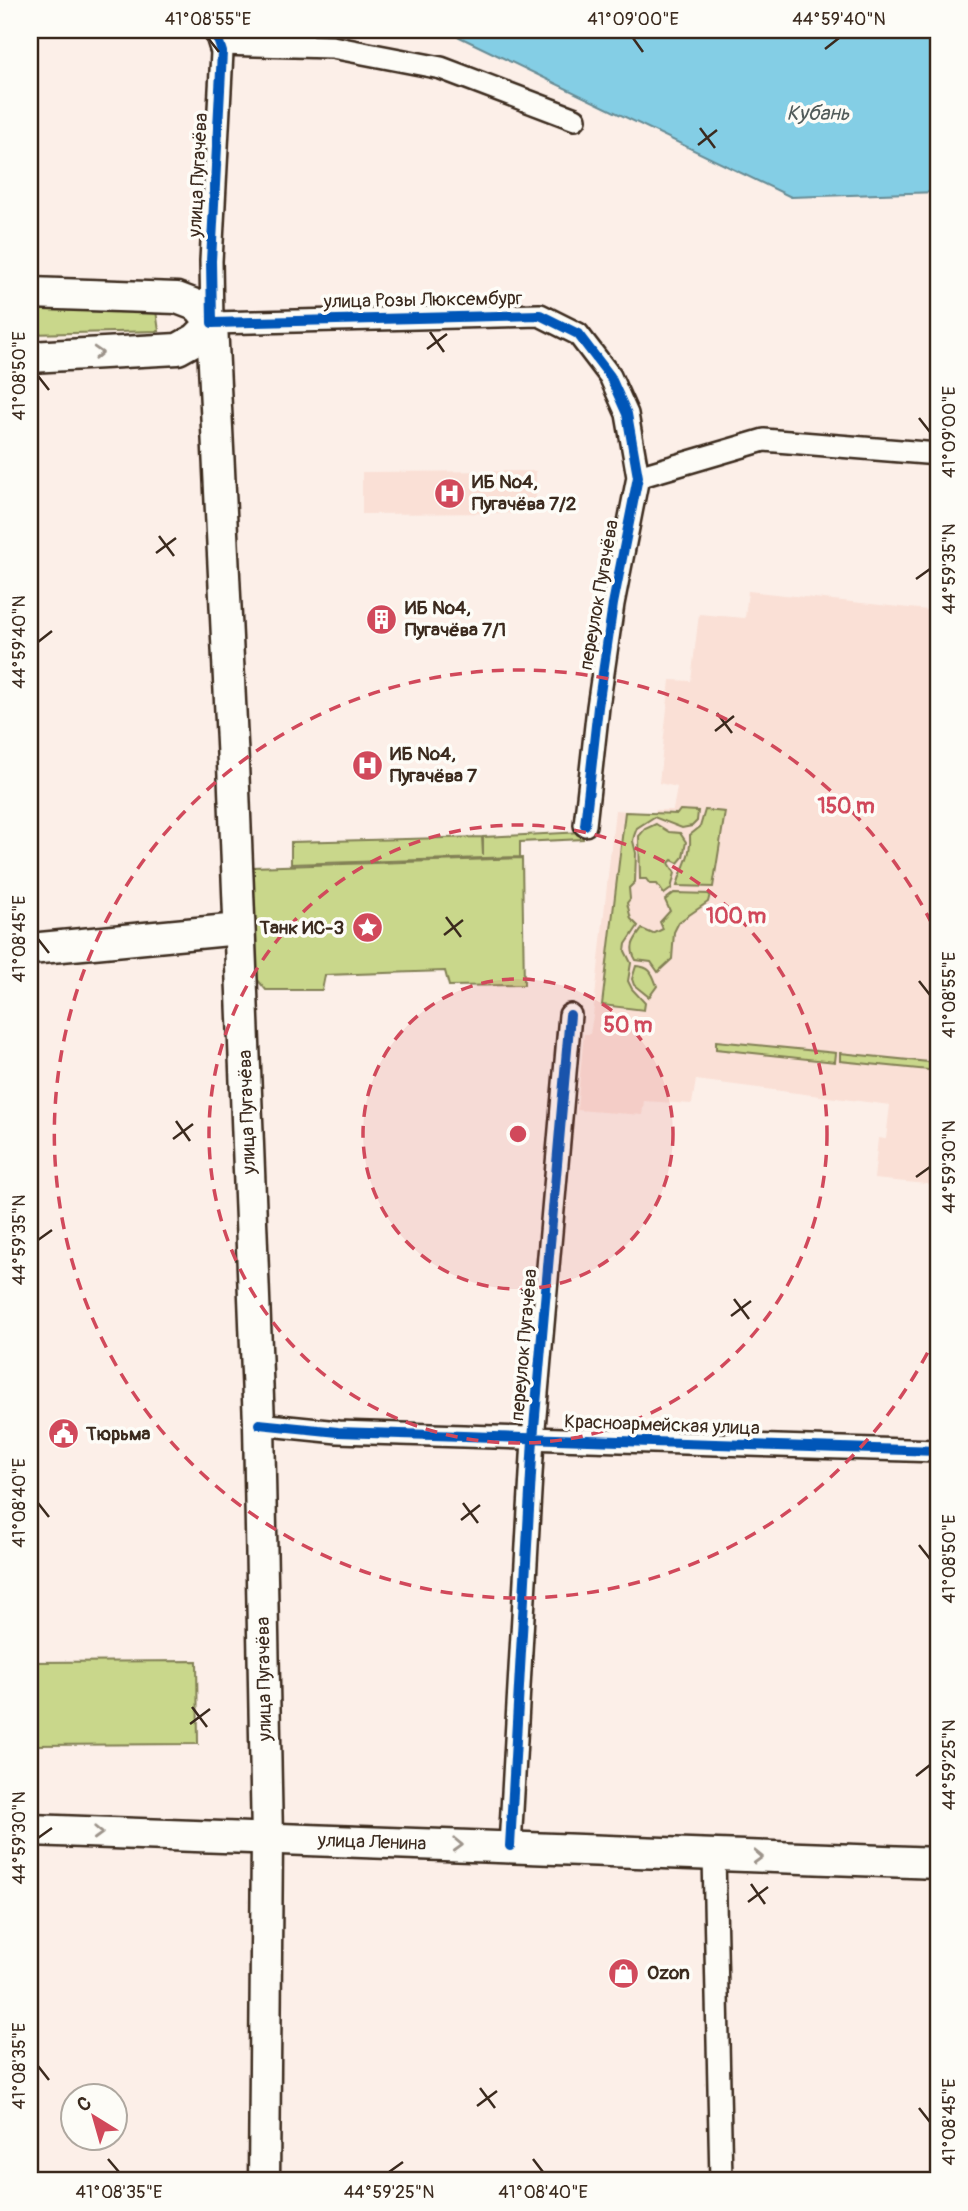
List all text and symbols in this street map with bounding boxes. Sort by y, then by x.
text: 41°08'55"E [165,8,251,31]
text: 41°09'00"E [587,8,679,31]
text: 44°59'40"N [792,8,886,31]
water label: Кубань [787,100,850,127]
street label: улица Пугачёва [183,112,213,239]
street label: улица Розы Люксембург [323,286,523,314]
text: 41°08'50"E [8,331,31,421]
one-way arrow [93,346,104,361]
text: 41°09'00"E [938,386,961,478]
place label: ИБ №4, Пугачёва 7/2 [472,470,577,516]
hospital icon: ИБ №4, Пугачёва 7/2 [432,476,466,510]
street label: переулок Пугачёва [574,518,624,672]
text: 44°59'35"N [938,524,961,614]
text: 44°59'40"N [8,595,31,689]
place label: ИБ №4, Пугачёва 7/1 [405,596,506,642]
building icon: ИБ №4, Пугачёва 7/1 [365,602,399,636]
place label: ИБ №4, Пугачёва 7 [390,742,478,788]
hospital icon: ИБ №4, Пугачёва 7 [350,748,384,782]
text: 150 m [817,793,875,820]
text: 41°08'45"E [8,895,31,983]
text: 100 m [706,903,766,930]
place icon: Танк ИС-3 [350,911,384,945]
place label: Танк ИС-3 [258,916,344,940]
text: 41°08'55"E [938,952,961,1038]
text: 50 m [604,1012,653,1039]
street label: улица Пугачёва [233,1049,261,1176]
text: 44°59'30"N [938,1120,961,1214]
centre of rings [506,1122,530,1146]
text: 44°59'35"N [8,1195,31,1285]
street label: переулок Пугачёва [505,1268,543,1422]
street label: Красноармейская улица [564,1410,760,1440]
public building icon: Тюрьма [46,1417,80,1451]
place label: Тюрьма [85,1422,151,1446]
text: 41°08'40"E [8,1458,31,1548]
text: 41°08'50"E [938,1514,961,1604]
street label: улица Пугачёва [251,1616,277,1742]
text: 44°59'25"N [938,1720,961,1810]
text: 44°59'30"N [8,1791,31,1885]
one-way arrow [93,1825,104,1840]
street label: улица Ленина [316,1828,427,1856]
one-way arrow [452,1837,463,1852]
one-way arrow [753,1849,764,1864]
shop icon: Ozon [607,1956,641,1990]
place label: Ozon [647,1961,690,1985]
text: 41°08'35"E [8,2023,31,2109]
text: 41°08'45"E [938,2078,961,2166]
north arrow [60,2082,130,2152]
text: С [72,2091,96,2117]
text: 41°08'35"E [76,2181,162,2204]
text: 44°59'25"N [344,2181,434,2204]
text: 41°08'40"E [498,2181,588,2204]

